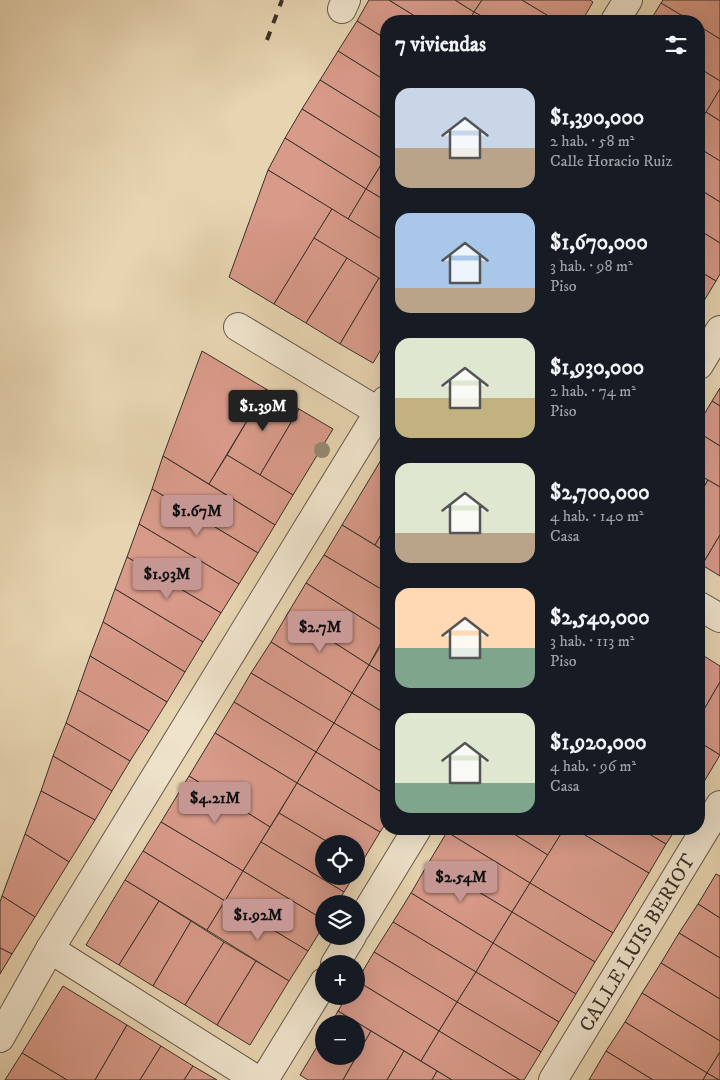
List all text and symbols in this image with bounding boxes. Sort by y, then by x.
icon: filters [662,31,690,59]
text: 7 viviendas [395,32,486,58]
text: $1,390,000 [550,105,644,131]
icon: home [435,108,495,168]
text: 2 hab. · 58 m² [550,131,635,151]
text: Calle Horacio Ruiz [550,151,672,171]
text: $1,670,000 [550,230,648,256]
icon: home [435,233,495,293]
text: 3 hab. · 98 m² [550,256,633,276]
text: Piso [550,276,577,296]
text: $1,930,000 [550,355,644,381]
icon: home [435,358,495,418]
text: 2 hab. · 74 m² [550,381,636,401]
pin: $1.39M [222,390,304,432]
text: $1.39M [240,396,286,416]
text: Piso [550,401,577,421]
text: $2,700,000 [550,480,650,506]
icon: home [435,483,495,543]
pin: $1.67M [156,494,238,537]
text: $1.67M [172,501,222,521]
text: 4 hab. · 140 m² [550,506,644,526]
text: Casa [550,526,580,546]
pin: $1.93M [126,558,208,600]
text: $1.93M [144,564,190,584]
text: $2,540,000 [550,605,650,631]
icon: home [435,608,495,668]
pin: $2.7M [285,610,355,653]
text: $2.7M [299,617,341,637]
text: 3 hab. · 113 m² [550,631,634,651]
text: Piso [550,651,577,671]
text: $1,920,000 [550,730,646,756]
icon: home [435,733,495,793]
text: 4 hab. · 96 m² [550,756,636,776]
text: Casa [550,776,580,796]
pin: $4.21M [174,782,256,824]
text: $4.21M [190,788,240,808]
map controls [315,835,365,1065]
button: locate [315,835,365,885]
street label: CALLE LUIS BERIOT [574,850,701,1037]
pin: $2.54M [420,860,502,903]
text: $2.54M [435,867,487,887]
button: layers [315,895,365,945]
pin: $1.92M [217,898,299,941]
text: $1.92M [234,905,282,925]
button: + [315,955,365,1005]
button: − [315,1015,365,1065]

